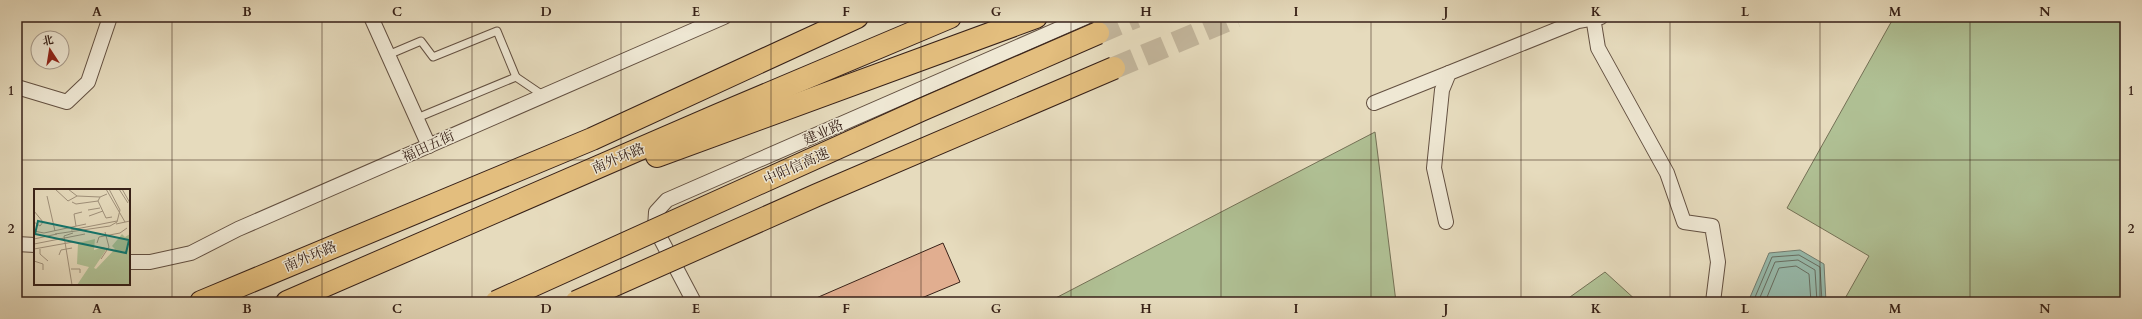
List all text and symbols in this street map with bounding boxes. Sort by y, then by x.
text: A [92,3,102,21]
text: B [242,3,252,21]
text: C [392,3,402,21]
text: D [540,3,552,21]
text: E [692,3,700,21]
text: F [842,3,850,21]
text: G [991,3,1002,21]
text: H [1140,3,1152,21]
text: I [1293,3,1299,21]
text: J [1442,3,1449,21]
text: K [1591,3,1602,21]
text: L [1741,3,1750,21]
text: M [1889,3,1902,21]
text: N [2039,3,2051,21]
north arrow [30,30,70,70]
text: 北 [41,32,55,49]
text: 1 [8,82,14,100]
text: 1 [2128,82,2134,100]
street label: 建业路 [800,115,846,150]
street label: 福田五街 [399,126,458,167]
street label: 南外环路 [589,139,648,178]
street label: 中阳信高速 [760,144,832,189]
inset map [34,189,130,285]
text: 2 [8,220,15,238]
text: 2 [2128,220,2135,238]
street label: 南外环路 [281,237,340,276]
text: A [92,300,102,318]
text: B [242,300,252,318]
text: C [392,300,402,318]
text: D [540,300,552,318]
text: E [692,300,700,318]
text: F [842,300,850,318]
text: G [991,300,1002,318]
text: H [1140,300,1152,318]
text: I [1293,300,1299,318]
text: J [1442,300,1449,318]
text: K [1591,300,1602,318]
text: L [1741,300,1750,318]
text: M [1889,300,1902,318]
text: N [2039,300,2051,318]

